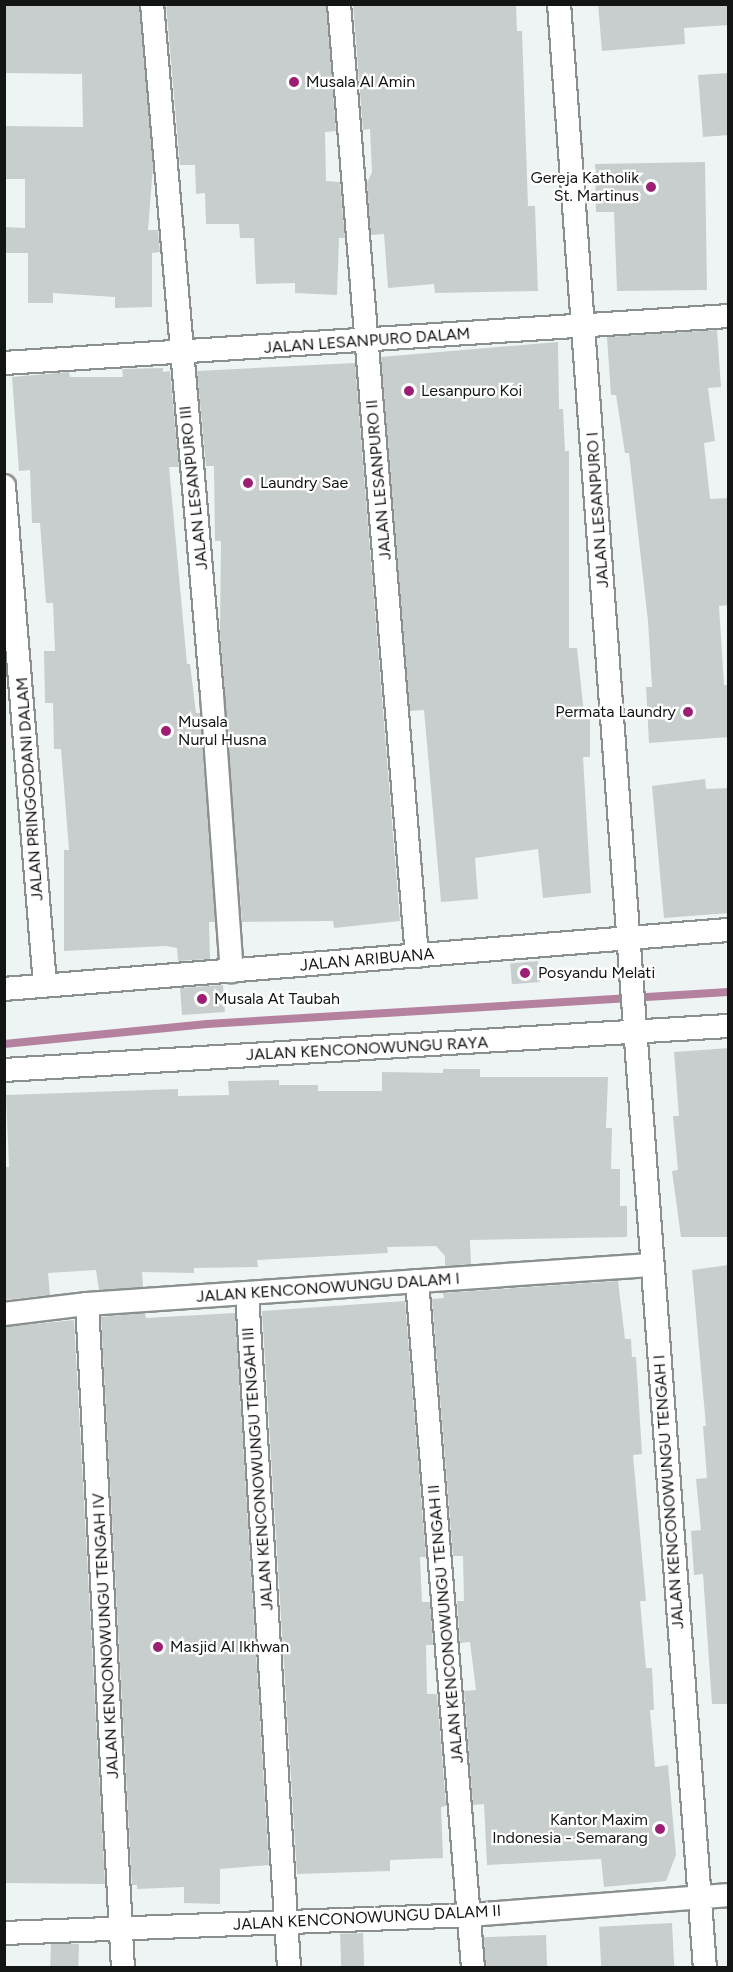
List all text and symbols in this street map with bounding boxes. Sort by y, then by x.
place label: Musala Al Amin [306,72,415,92]
marker: Musala Al Amin [287,75,301,89]
place label: Gereja Katholik St. Martinus [531,168,639,206]
marker: Gereja Katholik St. Martinus [644,180,658,194]
street label: JALAN LESANPURO DALAM [263,324,471,358]
place label: Lesanpuro Koi [421,381,522,401]
marker: Lesanpuro Koi [402,384,416,398]
street label: JALAN LESANPURO II [362,399,396,561]
street label: JALAN LESANPURO III [176,405,212,571]
street label: JALAN LESANPURO I [583,431,613,589]
place label: Laundry Sae [260,473,348,493]
marker: Laundry Sae [241,476,255,490]
street label: JALAN PRINGGODANI DALAM [13,676,47,902]
place label: Permata Laundry [555,702,676,722]
marker: Permata Laundry [681,705,695,719]
place label: Musala Nurul Husna [178,712,267,750]
marker: Musala Nurul Husna [159,724,173,738]
street label: JALAN ARIBUANA [299,945,435,975]
place label: Posyandu Melati [538,963,655,983]
marker: Posyandu Melati [516,964,534,982]
place label: Musala At Taubah [214,989,340,1009]
marker: Musala At Taubah [195,992,209,1006]
street label: JALAN KENCONOWUNGU RAYA [245,1033,489,1065]
street label: JALAN KENCONOWUNGU DALAM I [196,1269,460,1307]
street label: JALAN KENCONOWUNGU TENGAH III [239,1327,277,1611]
street label: JALAN KENCONOWUNGU TENGAH I [650,1354,688,1630]
street label: JALAN KENCONOWUNGU TENGAH II [424,1484,468,1764]
street label: JALAN KENCONOWUNGU TENGAH IV [89,1493,123,1779]
place label: Masjid Al Ikhwan [170,1637,289,1657]
marker: Masjid Al Ikhwan [151,1640,165,1654]
place label: Kantor Maxim Indonesia - Semarang [492,1810,648,1848]
marker: Kantor Maxim Indonesia - Semarang [653,1822,667,1836]
street label: JALAN KENCONOWUNGU DALAM II [232,1901,502,1935]

